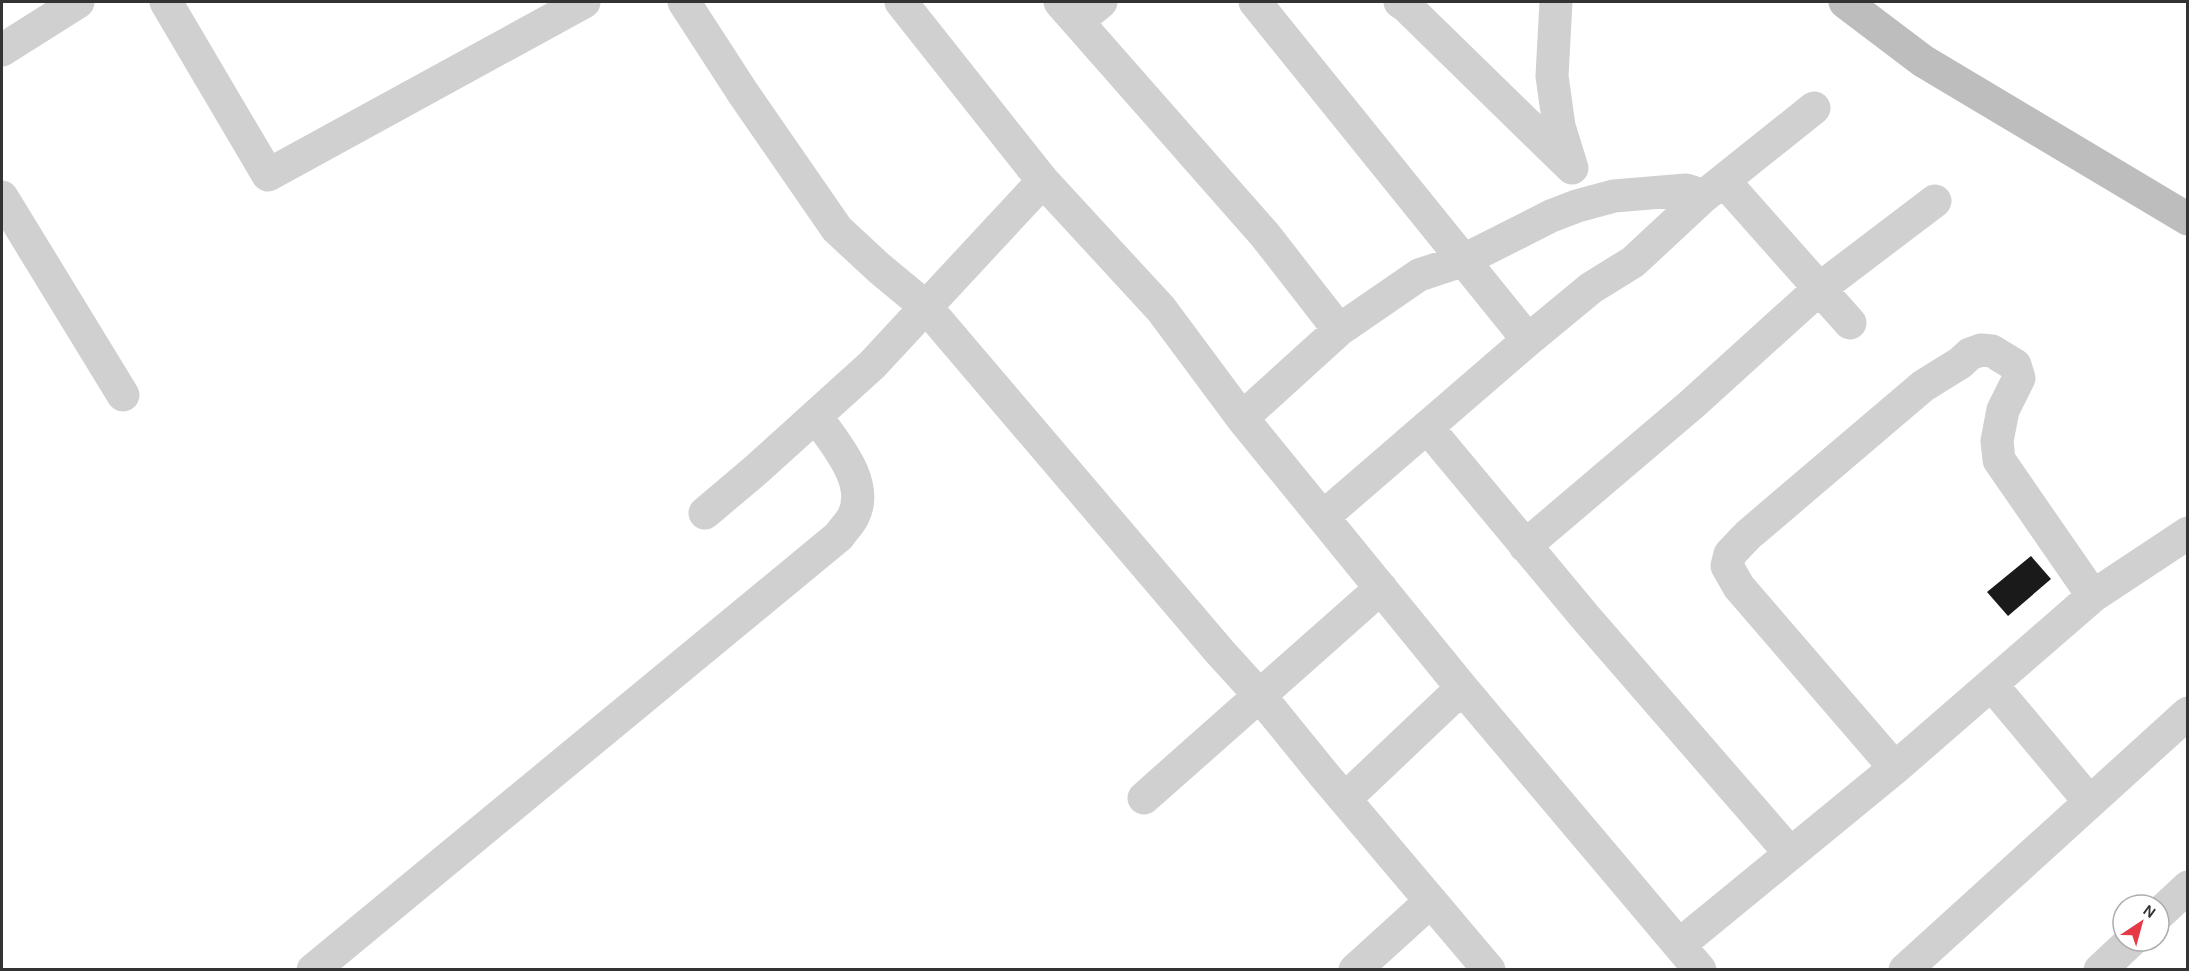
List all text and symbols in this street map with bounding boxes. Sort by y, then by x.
north arrow [2111,893,2171,953]
text: N [2139,900,2160,922]

